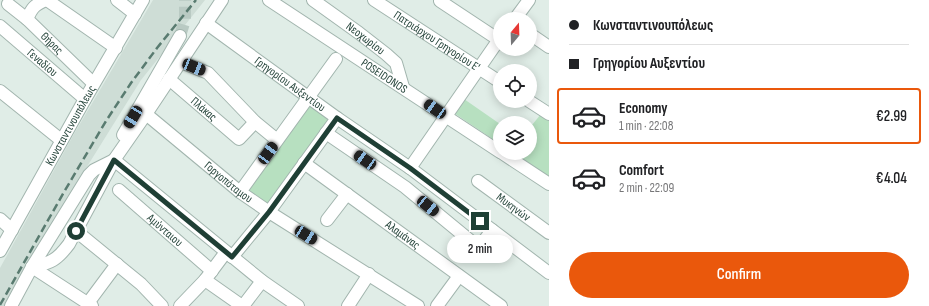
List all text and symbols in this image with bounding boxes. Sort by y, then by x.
street label: Πατριάρχου Γρηγορίου E' [391,7,483,74]
north arrow [493,12,537,56]
map controls [493,12,537,160]
text: Κωνσταντινουπόλεως [593,16,713,35]
street label: Νεοχωρίου [343,19,388,58]
street label: Θήρας [37,29,67,58]
street label: Γεναδίου [24,45,61,80]
street label: Γρηγορίου Αυξεντίου [252,53,329,115]
text: Γρηγορίου Αυξεντίου [593,54,705,73]
street label: POSEIDONOS [358,55,410,97]
car [181,57,207,77]
button: locate [493,64,537,108]
street label: Κωνσταντινουπόλεως [42,82,99,168]
street label: Πλάκας [188,94,220,125]
car [422,97,448,121]
icon: car [571,98,607,134]
text: Economy [619,99,668,118]
car [122,104,144,130]
text: €2.99 [876,107,907,126]
button: layers [493,116,537,160]
text: 1 min · 22:08 [619,118,673,134]
car [256,140,280,166]
car [352,148,378,172]
street label: Γοργοπόταμου [201,158,256,206]
icon: car [571,160,607,196]
text: Comfort [619,161,664,180]
text: €4.04 [876,169,907,188]
text: 2 min · 22:09 [619,180,674,196]
street label: Μυκηνών [494,190,534,225]
car [415,194,441,218]
street label: Αμύνταιου [143,210,186,250]
route end [471,212,489,230]
street label: Αλαμάνας [382,216,423,252]
route start [67,222,85,240]
car [293,224,319,246]
callout: 2 min [447,235,513,263]
text: 2 min [468,241,492,257]
button: Confirm [569,252,909,298]

